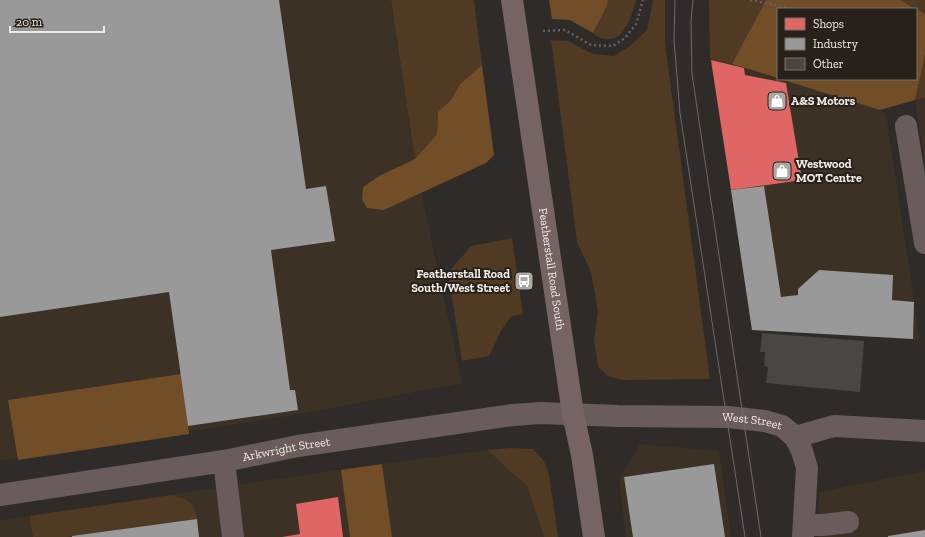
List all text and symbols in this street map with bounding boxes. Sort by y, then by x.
scale bar [10,8,104,34]
legend [777,8,917,80]
text: 20 m [16,15,43,29]
text: Shops [813,17,844,31]
text: Industry [813,37,859,51]
text: Other [813,57,844,71]
shop icon: A&S Motors [766,90,788,112]
place label: A&S Motors [791,94,856,108]
place label: Westwood MOT Centre [796,157,862,185]
shop icon: Westwood MOT Centre [771,160,793,182]
street label: Featherstall Road South [536,207,568,331]
place label: Featherstall Road South/West Street [411,267,510,295]
bus stop icon: Featherstall Road South/West Street [513,270,535,292]
street label: West Street [722,410,784,433]
street label: Arkwright Street [241,434,332,464]

